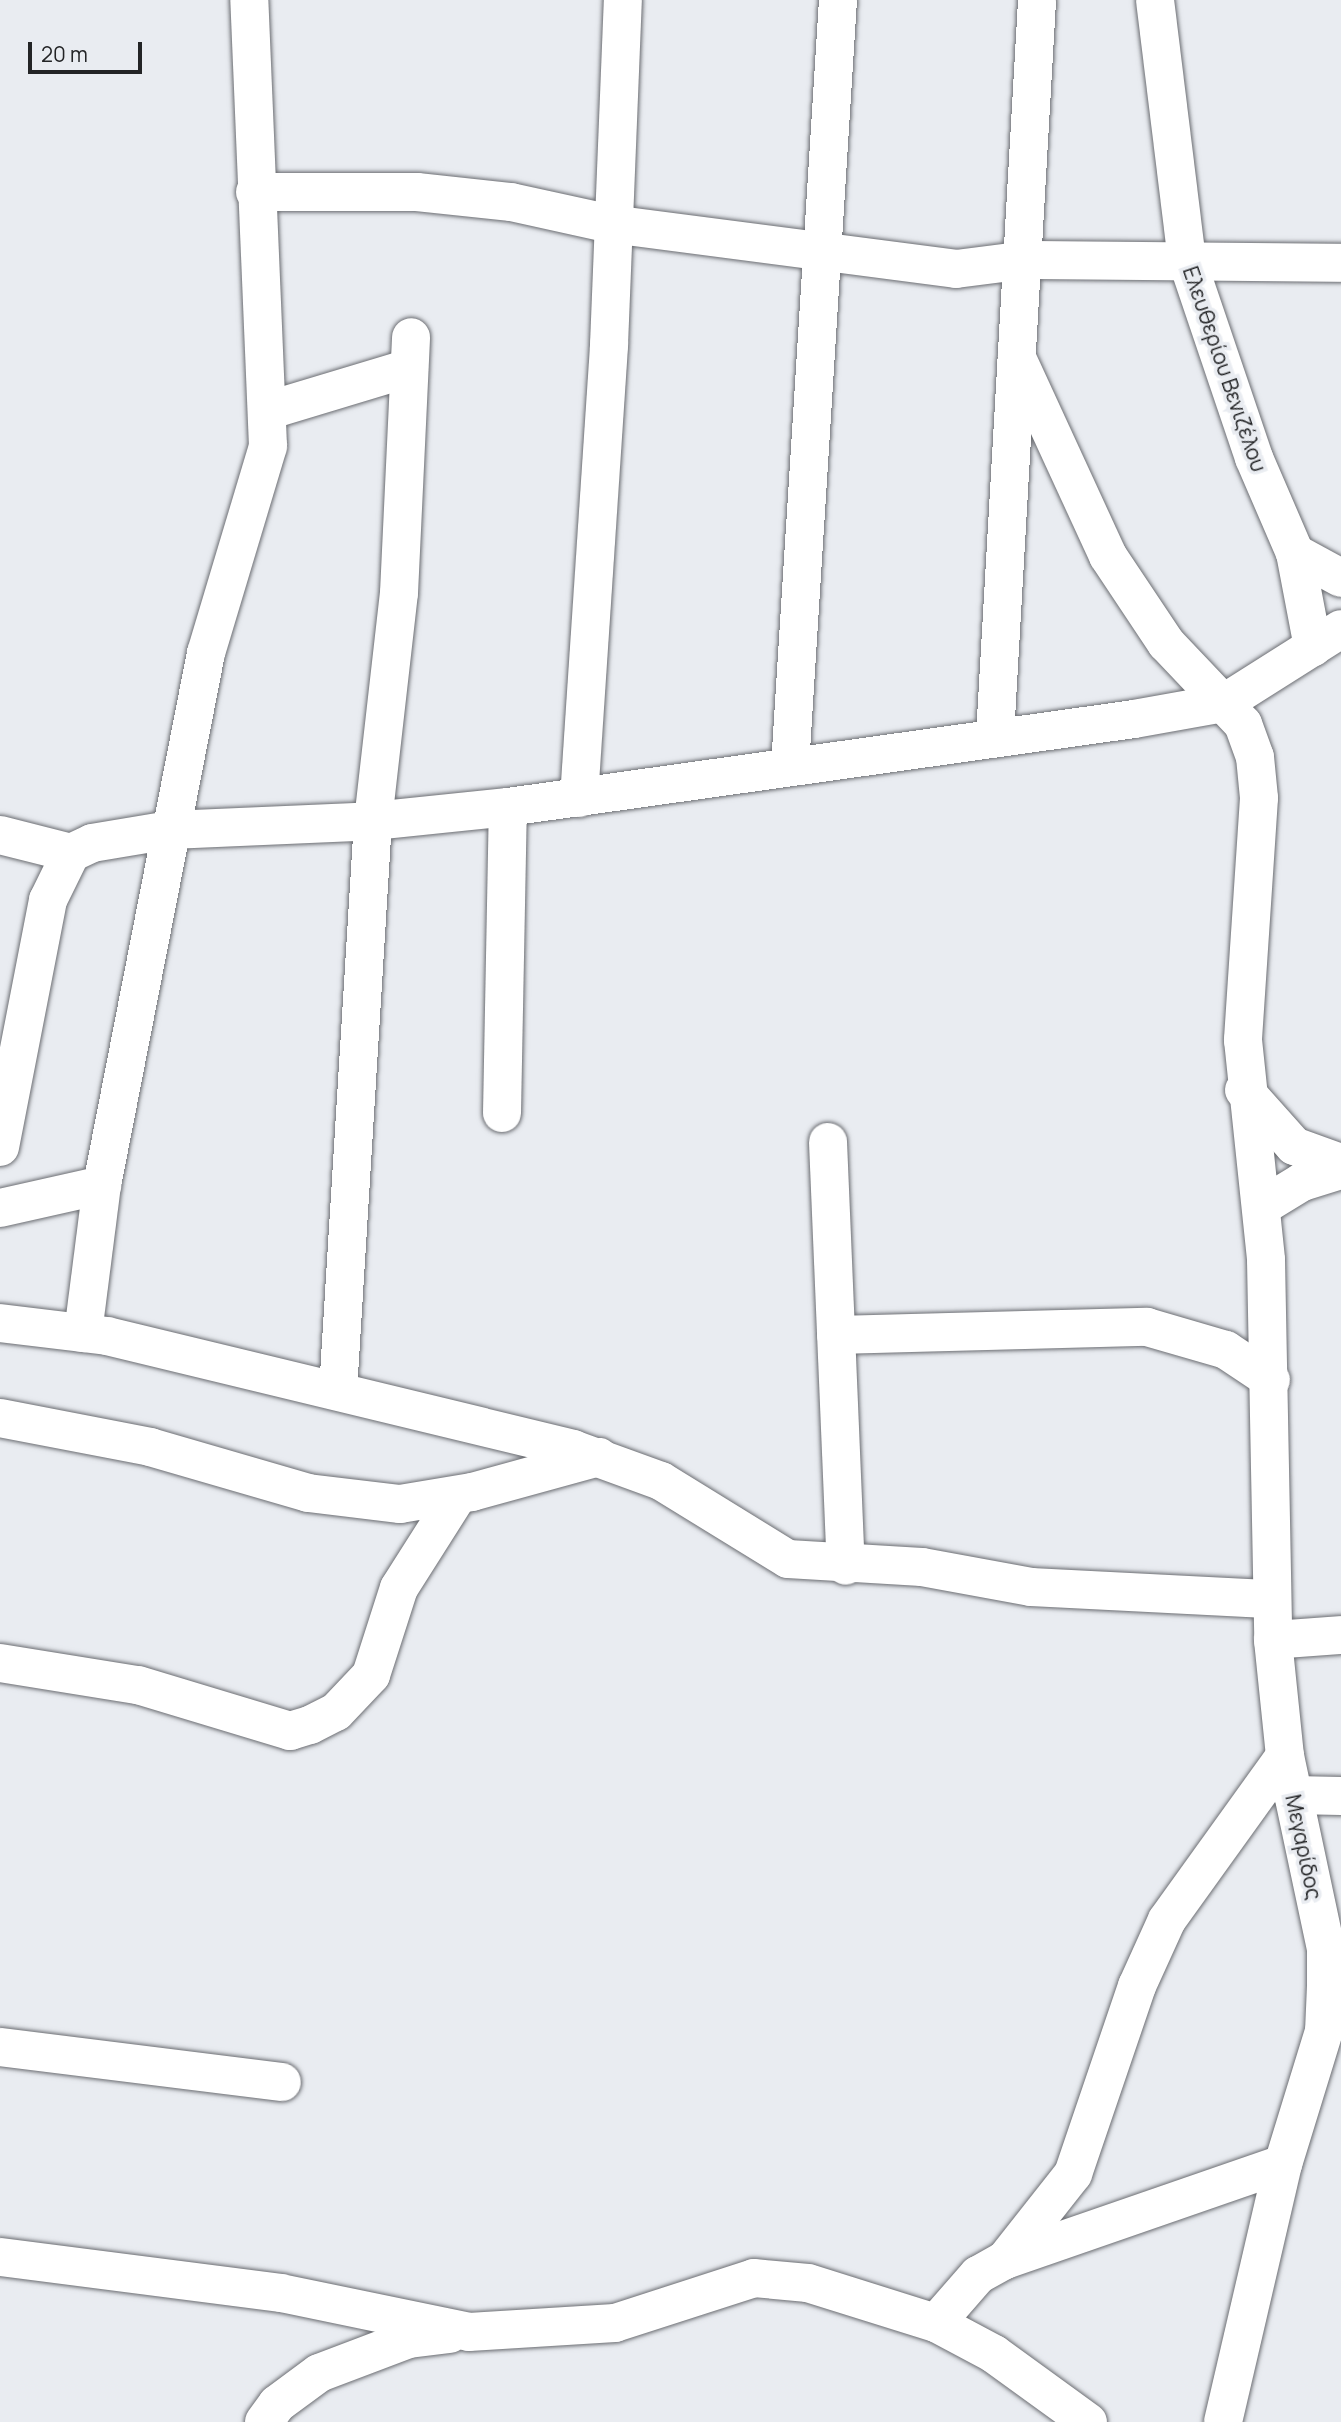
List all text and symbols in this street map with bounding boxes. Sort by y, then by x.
scale bar [32,28,145,72]
text: 20 m [41,40,88,68]
street label: Ελευθερίου Βενιζέλου [1178,263,1272,475]
street label: Μεγαρίδος [1281,1792,1327,1902]

